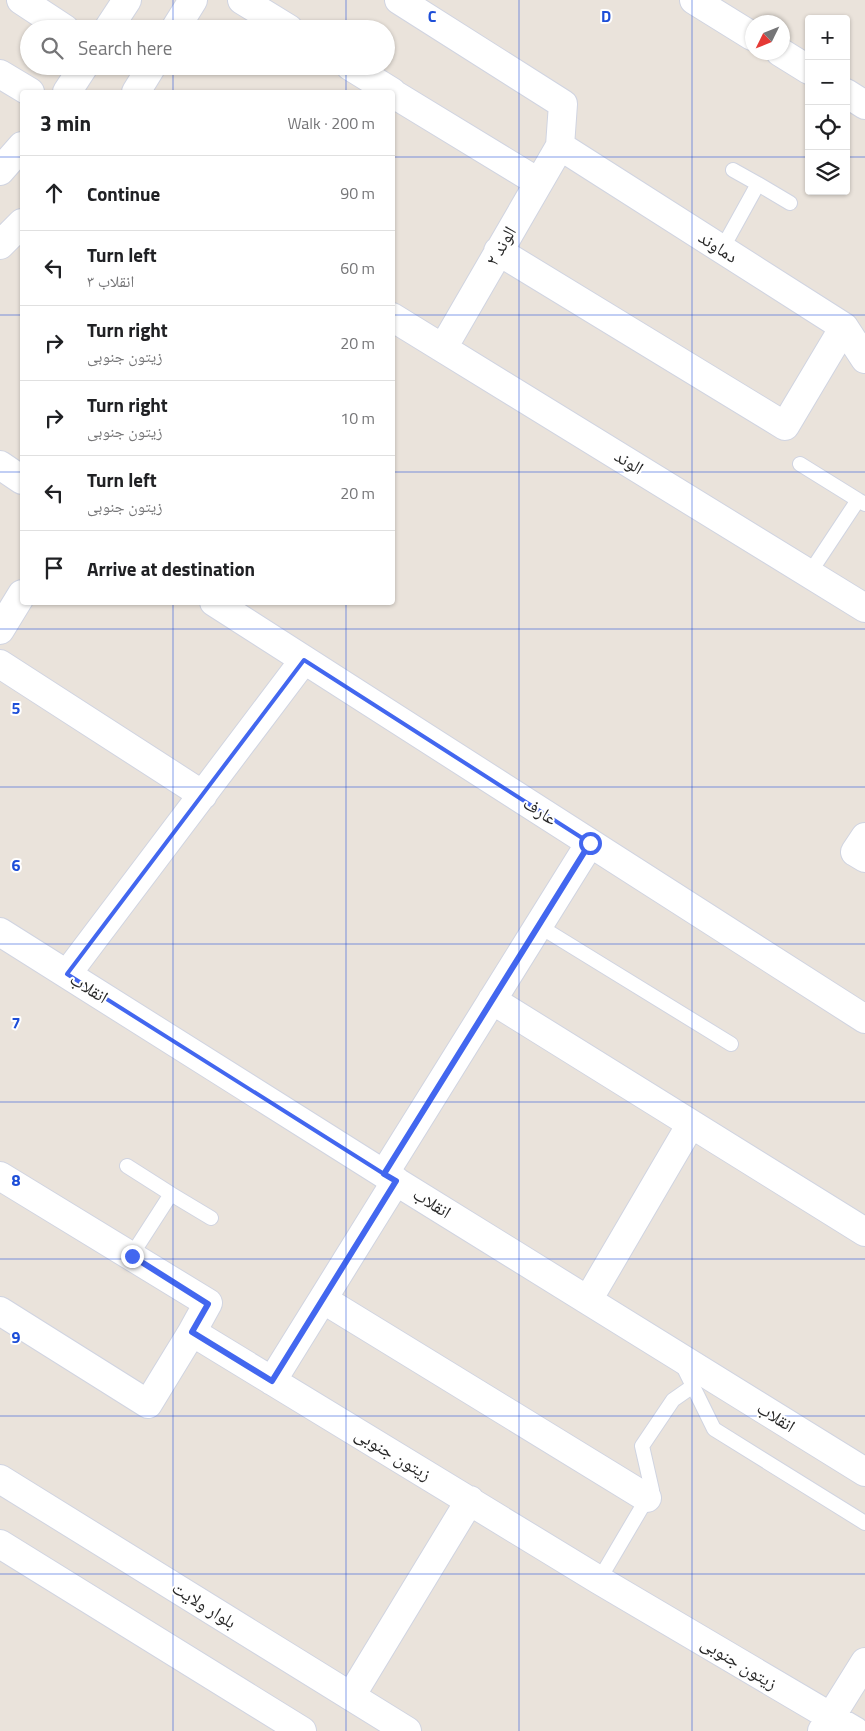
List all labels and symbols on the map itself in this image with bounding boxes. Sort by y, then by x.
text: C [428,4,437,28]
text: D [601,4,611,28]
north arrow [745,15,790,60]
street label: الوند ۲ [478,221,523,271]
street label: دماوند [693,224,743,269]
street label: الوند [609,442,649,481]
text: 5 [12,696,21,720]
street label: عارف [518,789,563,832]
route start [579,832,602,855]
text: 6 [12,853,21,877]
street label: انقلاب [65,965,114,1010]
text: 7 [12,1011,20,1035]
text: 8 [12,1168,21,1192]
street label: انقلاب [408,1180,457,1225]
route end [121,1245,144,1268]
text: 9 [12,1325,21,1349]
street label: انقلاب [752,1394,801,1439]
street label: زیتون جنوبی [350,1420,437,1487]
street label: بلوار ولایت [167,1574,242,1635]
street label: زیتون جنوبی [696,1629,783,1696]

